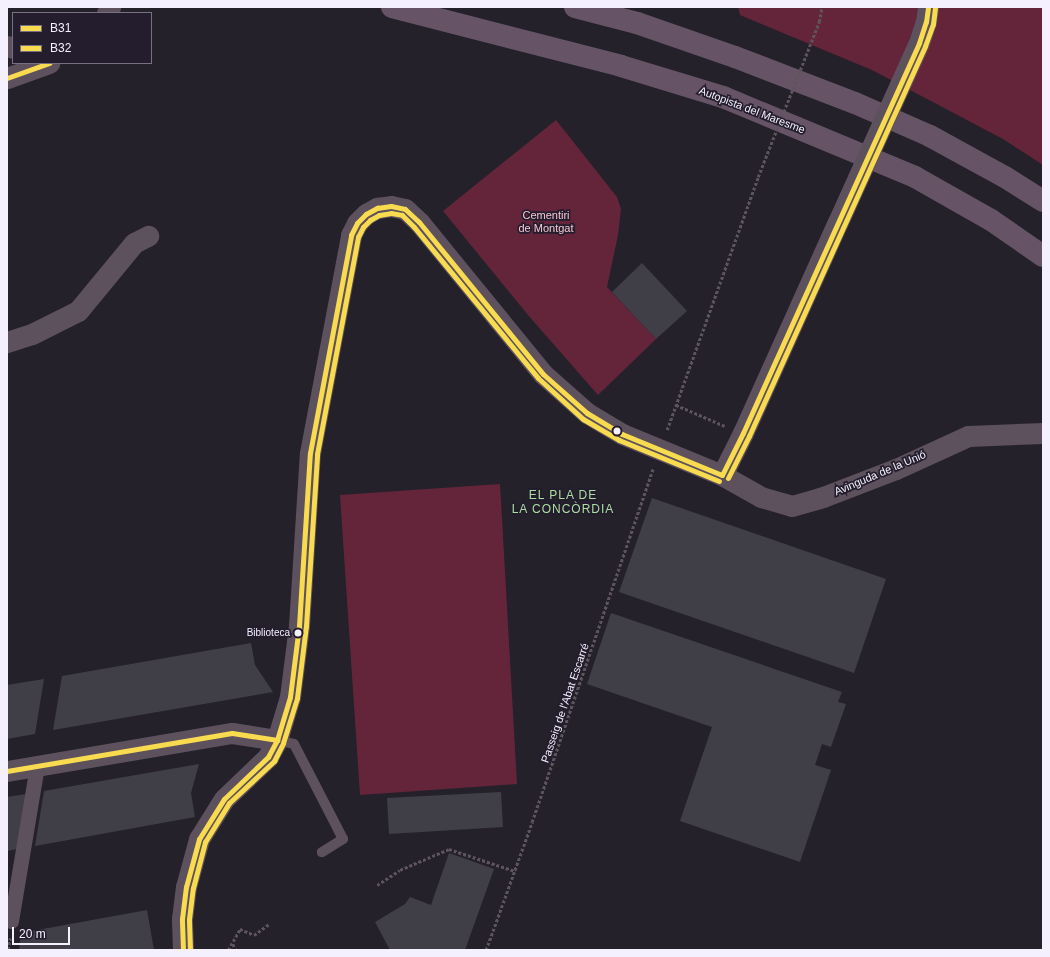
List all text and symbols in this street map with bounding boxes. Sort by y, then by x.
legend [12,12,152,64]
text: B31 [50,21,71,35]
text: B32 [50,41,71,55]
street label: Autopista del Maresme [697,84,807,136]
park label: Cementiri de Montgat [518,209,574,235]
unlabelled marker [612,426,622,436]
street label: Avinguda de la Unió [832,448,928,498]
district label: EL PLA DE LA CONCÒRDIA [511,489,615,517]
place label: Biblioteca [247,627,290,639]
marker: Biblioteca [293,628,303,638]
street label: Passeig de l'Abat Escarré [538,641,592,765]
scale bar [14,919,72,945]
text: 20 m [19,927,46,941]

